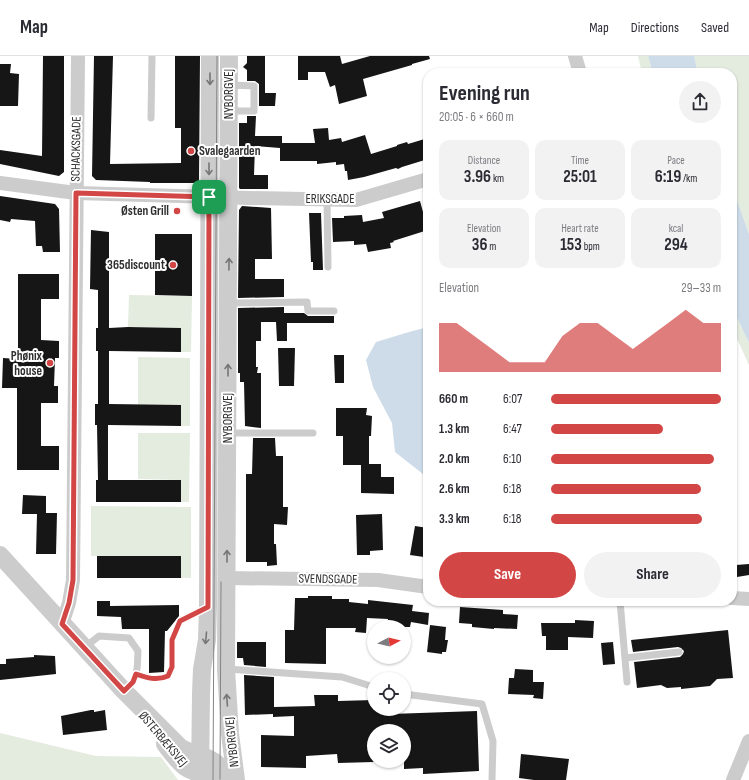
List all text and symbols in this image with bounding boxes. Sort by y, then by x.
text: Map [20,16,48,39]
text: Map [589,19,609,36]
text: Directions [631,19,679,36]
text: Saved [701,19,729,36]
street label: NYBORGVEJ [221,69,237,119]
one-way arrow [206,72,214,85]
text: Evening run [439,80,530,107]
button: share [679,81,721,123]
text: 20:05 · 6 × 660 m [439,109,514,125]
street label: SCHACKSGADE [67,116,85,182]
place label: Svalegaarden [199,143,261,159]
marker: Svalegaarden [186,146,196,156]
text: Distance [468,154,500,167]
text: Time [571,154,589,167]
text: Pace [667,154,685,167]
one-way arrow [205,162,213,175]
text: 3.96 [464,167,491,187]
text: 25:01 [563,167,597,187]
text: 6:19 [655,167,681,187]
text: km [491,172,504,185]
text: /km [681,172,697,185]
pin [192,180,226,214]
icon: arrive [198,186,220,208]
street label: ERIKSGADE [305,191,355,207]
place label: Østen Grill [121,203,169,219]
marker: Østen Grill [172,206,182,216]
text: Elevation [467,222,501,235]
text: Heart rate [561,222,599,235]
text: kcal [669,222,683,235]
text: 36 [472,235,487,255]
text: 153 [560,235,582,255]
text: 294 [664,235,688,255]
text: m [487,240,496,253]
text: bpm [582,240,600,253]
place label: 365discount [107,257,166,273]
one-way arrow [225,258,233,271]
marker: 365discount [168,260,178,270]
text: Elevation [439,280,479,296]
text: 29–33 m [681,280,721,296]
place label: Phønix house [11,348,43,379]
marker: Phønix house [45,358,55,368]
one-way arrow [224,364,232,377]
text: 660 m [439,391,468,407]
text: 6:07 [503,391,522,407]
street label: NYBORGVEJ [220,393,236,443]
text: 1.3 km [439,421,469,437]
text: 6:47 [503,421,522,437]
text: 2.0 km [439,451,470,467]
text: 6:10 [503,451,522,467]
text: 2.6 km [439,481,470,497]
text: 6:18 [503,481,521,497]
text: 3.3 km [439,511,470,527]
text: 6:18 [503,511,521,527]
one-way arrow [223,550,231,563]
button: Save [439,552,576,598]
button: Share [584,552,721,598]
street label: SVENDSGADE [298,570,358,588]
north arrow [367,620,411,664]
map controls [367,620,411,768]
one-way arrow [203,631,210,644]
button: locate [367,672,411,716]
one-way arrow [224,693,231,706]
street label: ØSTERBÆKSVEJ [135,708,191,770]
street label: NYBORGVEJ [221,716,243,768]
button: layers [367,724,411,768]

